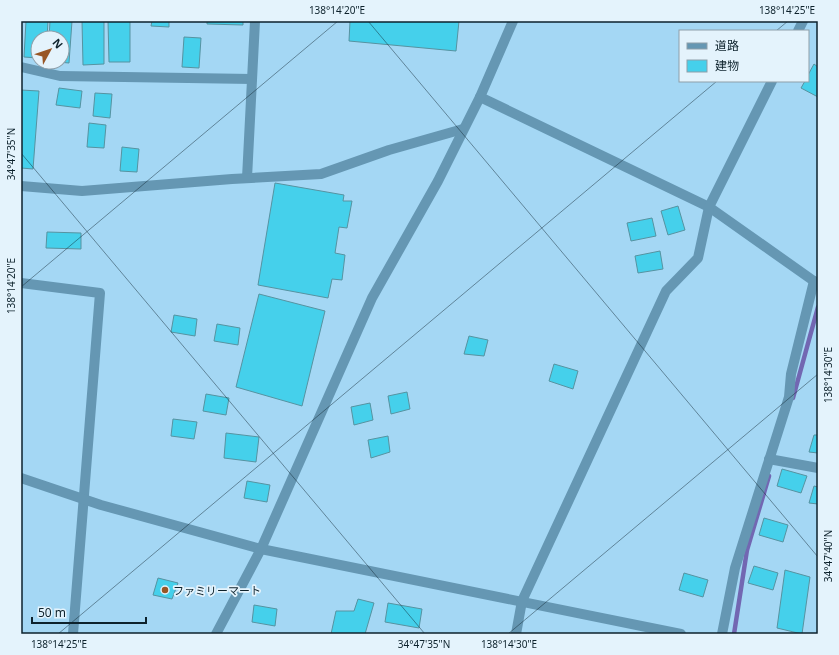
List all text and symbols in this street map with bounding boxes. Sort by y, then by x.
text: 138°14'20"E [309,3,365,17]
text: 138°14'25"E [759,3,815,17]
north arrow [30,30,70,70]
legend [679,30,809,82]
text: N [49,35,67,52]
text: 道路 [715,37,739,54]
text: 建物 [715,57,739,74]
text: 34°47'35"N [4,128,18,180]
text: 138°14'20"E [4,258,18,314]
text: 138°14'30"E [821,347,835,403]
text: 34°47'40"N [821,530,835,582]
place label: ファミリーマート [173,583,261,598]
marker: ファミリーマート [160,585,170,595]
scale bar [32,599,146,625]
text: 50 m [38,604,66,621]
text: 138°14'25"E [31,637,87,651]
text: 34°47'35"N [398,637,450,651]
text: 138°14'30"E [481,637,537,651]

